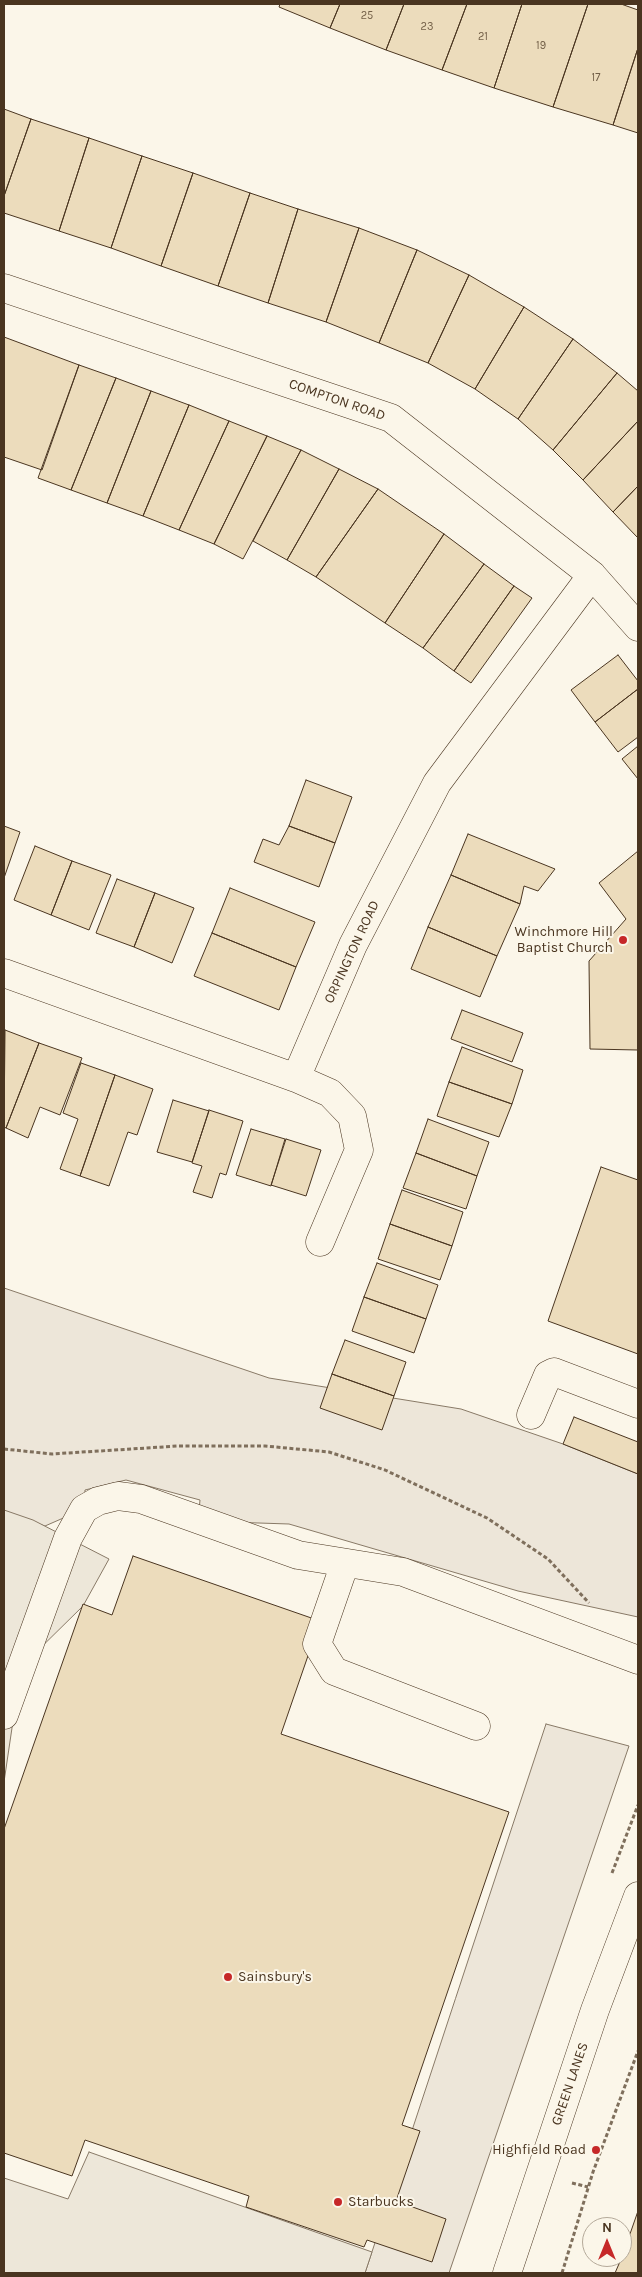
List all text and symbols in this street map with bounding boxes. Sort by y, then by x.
house number: 25 [361,9,373,23]
house number: 23 [421,20,433,34]
house number: 21 [478,30,488,44]
house number: 19 [536,39,546,53]
house number: 17 [592,71,600,85]
street label: COMPTON ROAD [286,376,388,424]
street label: ORPINGTON ROAD [321,898,383,1006]
place label: Winchmore Hill Baptist Church [514,924,613,956]
marker: Winchmore Hill Baptist Church [617,934,629,946]
place label: Sainsbury's [238,1969,312,1985]
marker: Sainsbury's [222,1971,234,1983]
street label: GREEN LANES [548,2040,592,2128]
place label: Highfield Road [492,2142,586,2158]
marker: Highfield Road [590,2144,602,2156]
place label: Starbucks [348,2194,414,2210]
marker: Starbucks [332,2196,344,2208]
north arrow [582,2217,632,2267]
text: N [602,2219,612,2236]

